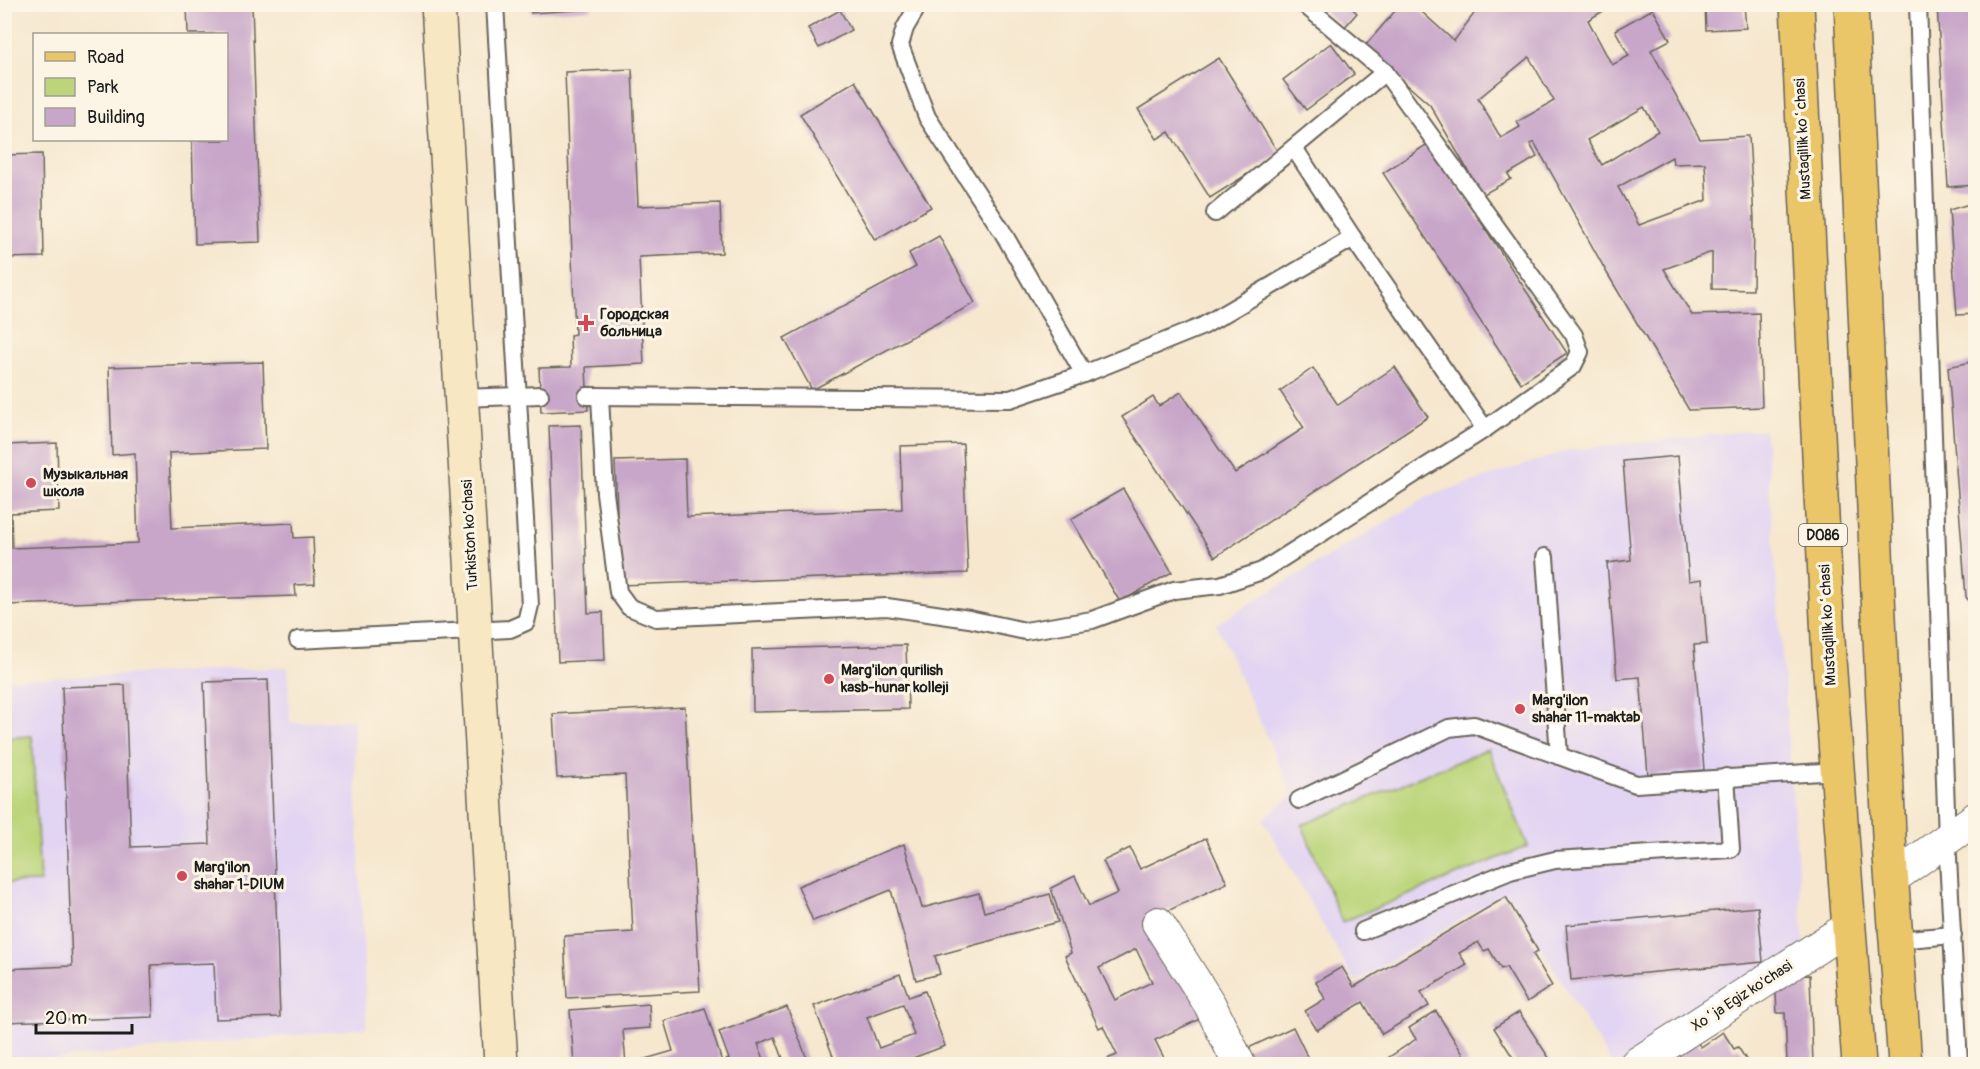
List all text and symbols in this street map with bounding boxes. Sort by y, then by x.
legend [33,33,228,141]
text: Road [87,46,124,69]
text: Park [87,76,119,99]
street label: Mustaqillik koʻchasi [1790,78,1816,200]
text: Building [87,106,145,129]
place label: Городская больница [600,305,669,341]
marker: Городская больница [577,314,595,332]
place label: Музыкальная школа [43,465,128,501]
marker: Музыкальная школа [24,476,38,490]
street label: Turkiston ko’chasi [458,479,482,591]
road number: D086 [1799,524,1847,546]
street label: Mustaqillik koʻchasi [1815,564,1841,686]
place label: Marg'ilon qurilish kasb-hunar kolleji [840,661,949,697]
marker: Marg'ilon qurilish kasb-hunar kolleji [822,672,836,686]
place label: Marg'ilon shahar 11-maktab [1532,691,1640,727]
marker: Marg'ilon shahar 11-maktab [1513,702,1527,716]
place label: Marg'ilon shahar 1-DIUM [194,858,284,894]
marker: Marg'ilon shahar 1-DIUM [175,869,189,883]
street label: Xoʻja Egiz ko'chasi [1688,956,1796,1036]
scale bar [36,997,132,1035]
text: 20 m [45,1007,87,1030]

